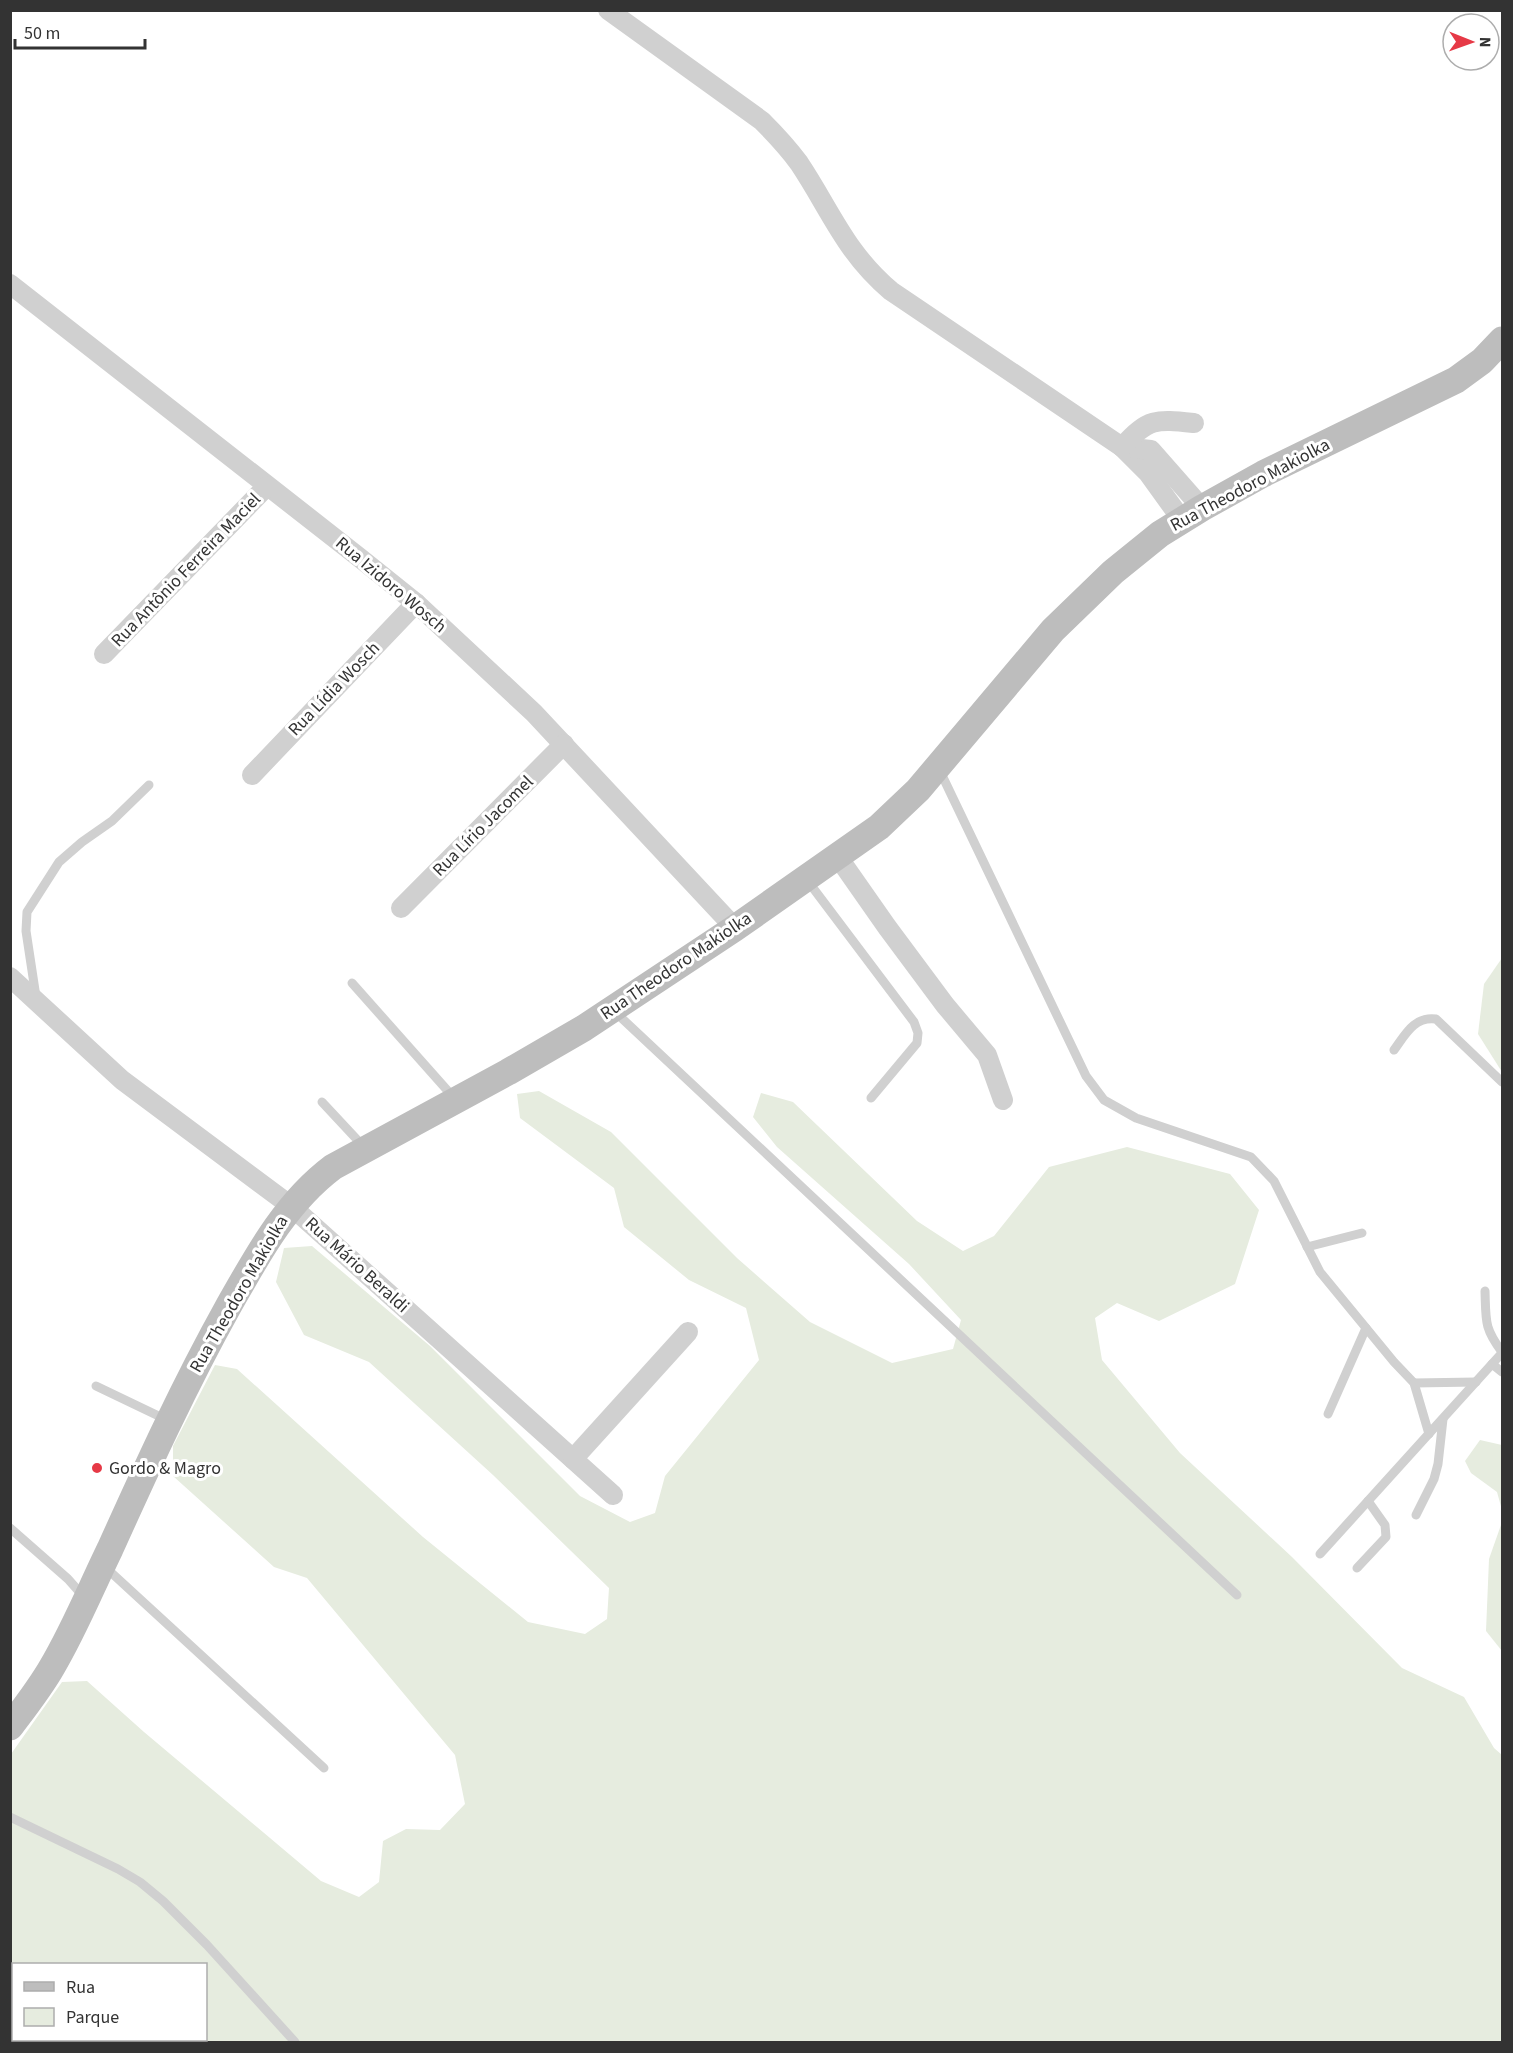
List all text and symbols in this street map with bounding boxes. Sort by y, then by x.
scale bar [15,12,146,50]
north arrow [1441,12,1501,72]
text: 50 m [24,21,60,46]
text: N [1474,37,1496,48]
street label: Rua Theodoro Makiolka [1166,432,1334,538]
street label: Rua Antônio Ferreira Maciel [106,487,266,653]
street label: Rua Izidoro Wosch [330,531,452,639]
street label: Rua Lídia Wosch [282,636,386,742]
street label: Rua Lírio Jacomel [427,770,539,882]
street label: Rua Theodoro Makiolka [595,906,757,1026]
street label: Rua Theodoro Makiolka [184,1211,294,1377]
street label: Rua Mário Beraldi [299,1211,415,1319]
place label: Gordo & Magro [109,1456,221,1481]
marker: Gordo & Magro [90,1461,104,1475]
legend [12,1963,207,2041]
text: Rua [66,1975,95,2000]
text: Parque [66,2005,119,2030]

